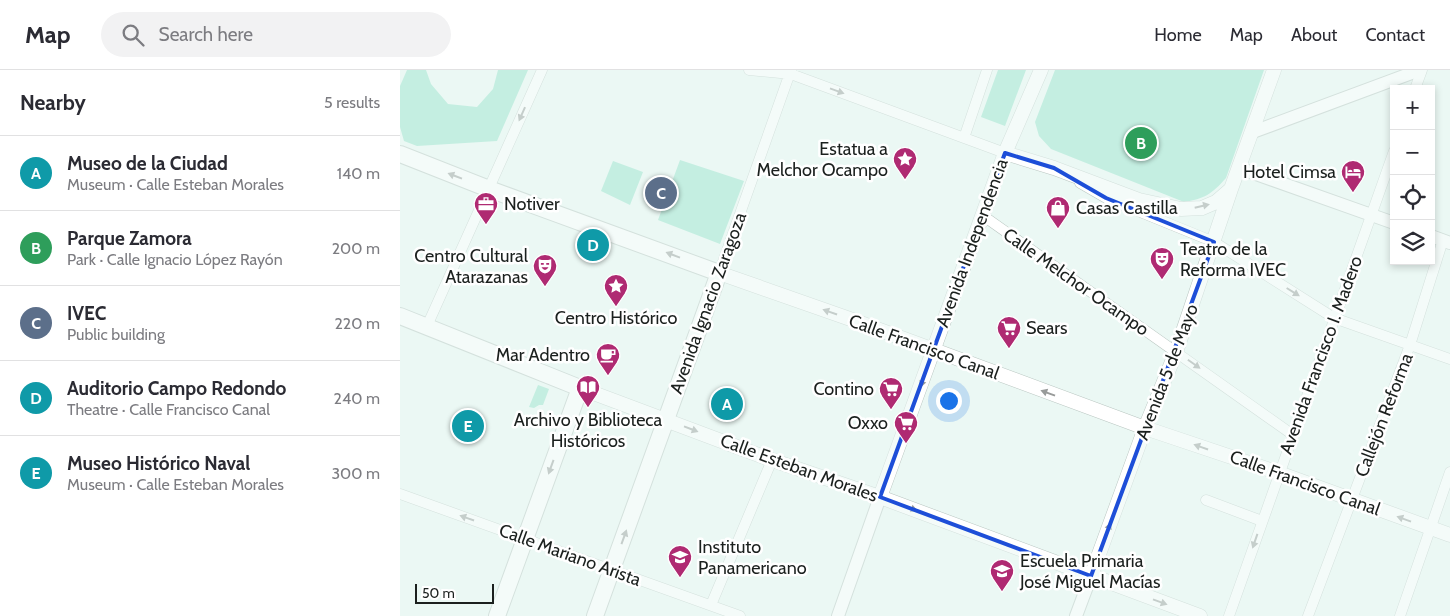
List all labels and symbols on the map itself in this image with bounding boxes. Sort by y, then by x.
one-way arrow [829,88,844,95]
one-way arrow [517,107,526,122]
pin: B [1125,124,1157,162]
place label: Estatua a Melchor Ocampo [756,138,888,181]
place icon: Estatua a Melchor Ocampo [892,146,918,180]
street label: Avenida Independencia [931,155,1013,330]
hotel icon: Hotel Cimsa [1340,159,1366,193]
place label: Hotel Cimsa [1243,161,1336,183]
one-way arrow [448,171,462,179]
pin: C [645,174,677,212]
office icon: Notiver [473,191,499,225]
place label: Notiver [504,193,560,215]
shop icon: Casas Castilla [1045,195,1071,229]
place label: Casas Castilla [1076,197,1178,219]
one-way arrow [1194,202,1209,210]
street label: Avenida Ignacio Zaragoza [665,209,751,397]
street label: Calle Melchor Ocampo [999,223,1153,341]
pin: D [577,226,609,264]
place label: Teatro de la Reforma IVEC [1180,238,1286,281]
place label: Centro Cultural Atarazanas [414,245,529,288]
theatre icon: Teatro de la Reforma IVEC [1149,246,1175,280]
one-way arrow [666,251,681,259]
theatre icon: Centro Cultural Atarazanas [532,253,558,287]
street label: Avenida Francisco I. Madero [1275,253,1367,457]
place icon: Centro Histórico [603,273,629,307]
one-way arrow [1286,287,1299,296]
street label: Avenida 5 de Mayo [1131,301,1203,443]
place label: Centro Histórico [555,307,677,329]
one-way arrow [822,308,837,316]
street label: Calle Francisco Canal [846,310,1003,385]
supermarket icon: Sears [996,315,1022,349]
place label: Sears [1026,317,1068,339]
cafe icon: Mar Adentro [595,342,621,376]
place label: Mar Adentro [496,344,590,366]
street label: Callejón Reforma [1350,350,1418,480]
one-way arrow [1187,359,1200,370]
one-way arrow [919,372,926,387]
library icon: Archivo y Biblioteca Históricos [575,374,601,408]
supermarket icon: Contino [878,376,904,410]
place label: Contino [814,378,874,400]
pin: A [711,385,743,423]
your location [936,388,962,414]
one-way arrow [1041,389,1056,396]
pin: E [452,407,484,445]
place label: Archivo y Biblioteca Históricos [514,409,663,452]
supermarket icon: Oxxo [893,410,919,444]
place label: Oxxo [848,412,888,434]
one-way arrow [684,425,699,433]
street label: Calle Esteban Morales [717,429,881,507]
one-way arrow [1194,443,1209,450]
street label: Calle Francisco Canal [1227,446,1384,521]
one-way arrow [547,460,555,475]
one-way arrow [903,504,918,512]
one-way arrow [459,514,474,522]
one-way arrow [1396,515,1411,523]
street label: Calle Mariano Arista [496,519,644,591]
one-way arrow [1105,523,1112,538]
one-way arrow [621,530,628,545]
one-way arrow [1250,534,1258,549]
place label: Instituto Panamericano [698,536,807,579]
school or university icon: Instituto Panamericano [667,544,693,578]
place label: Escuela Primaria José Miguel Macías [1019,550,1160,593]
school or university icon: Escuela Primaria José Miguel Macías [989,558,1015,592]
scale bar [415,581,494,604]
one-way arrow [1153,599,1168,606]

